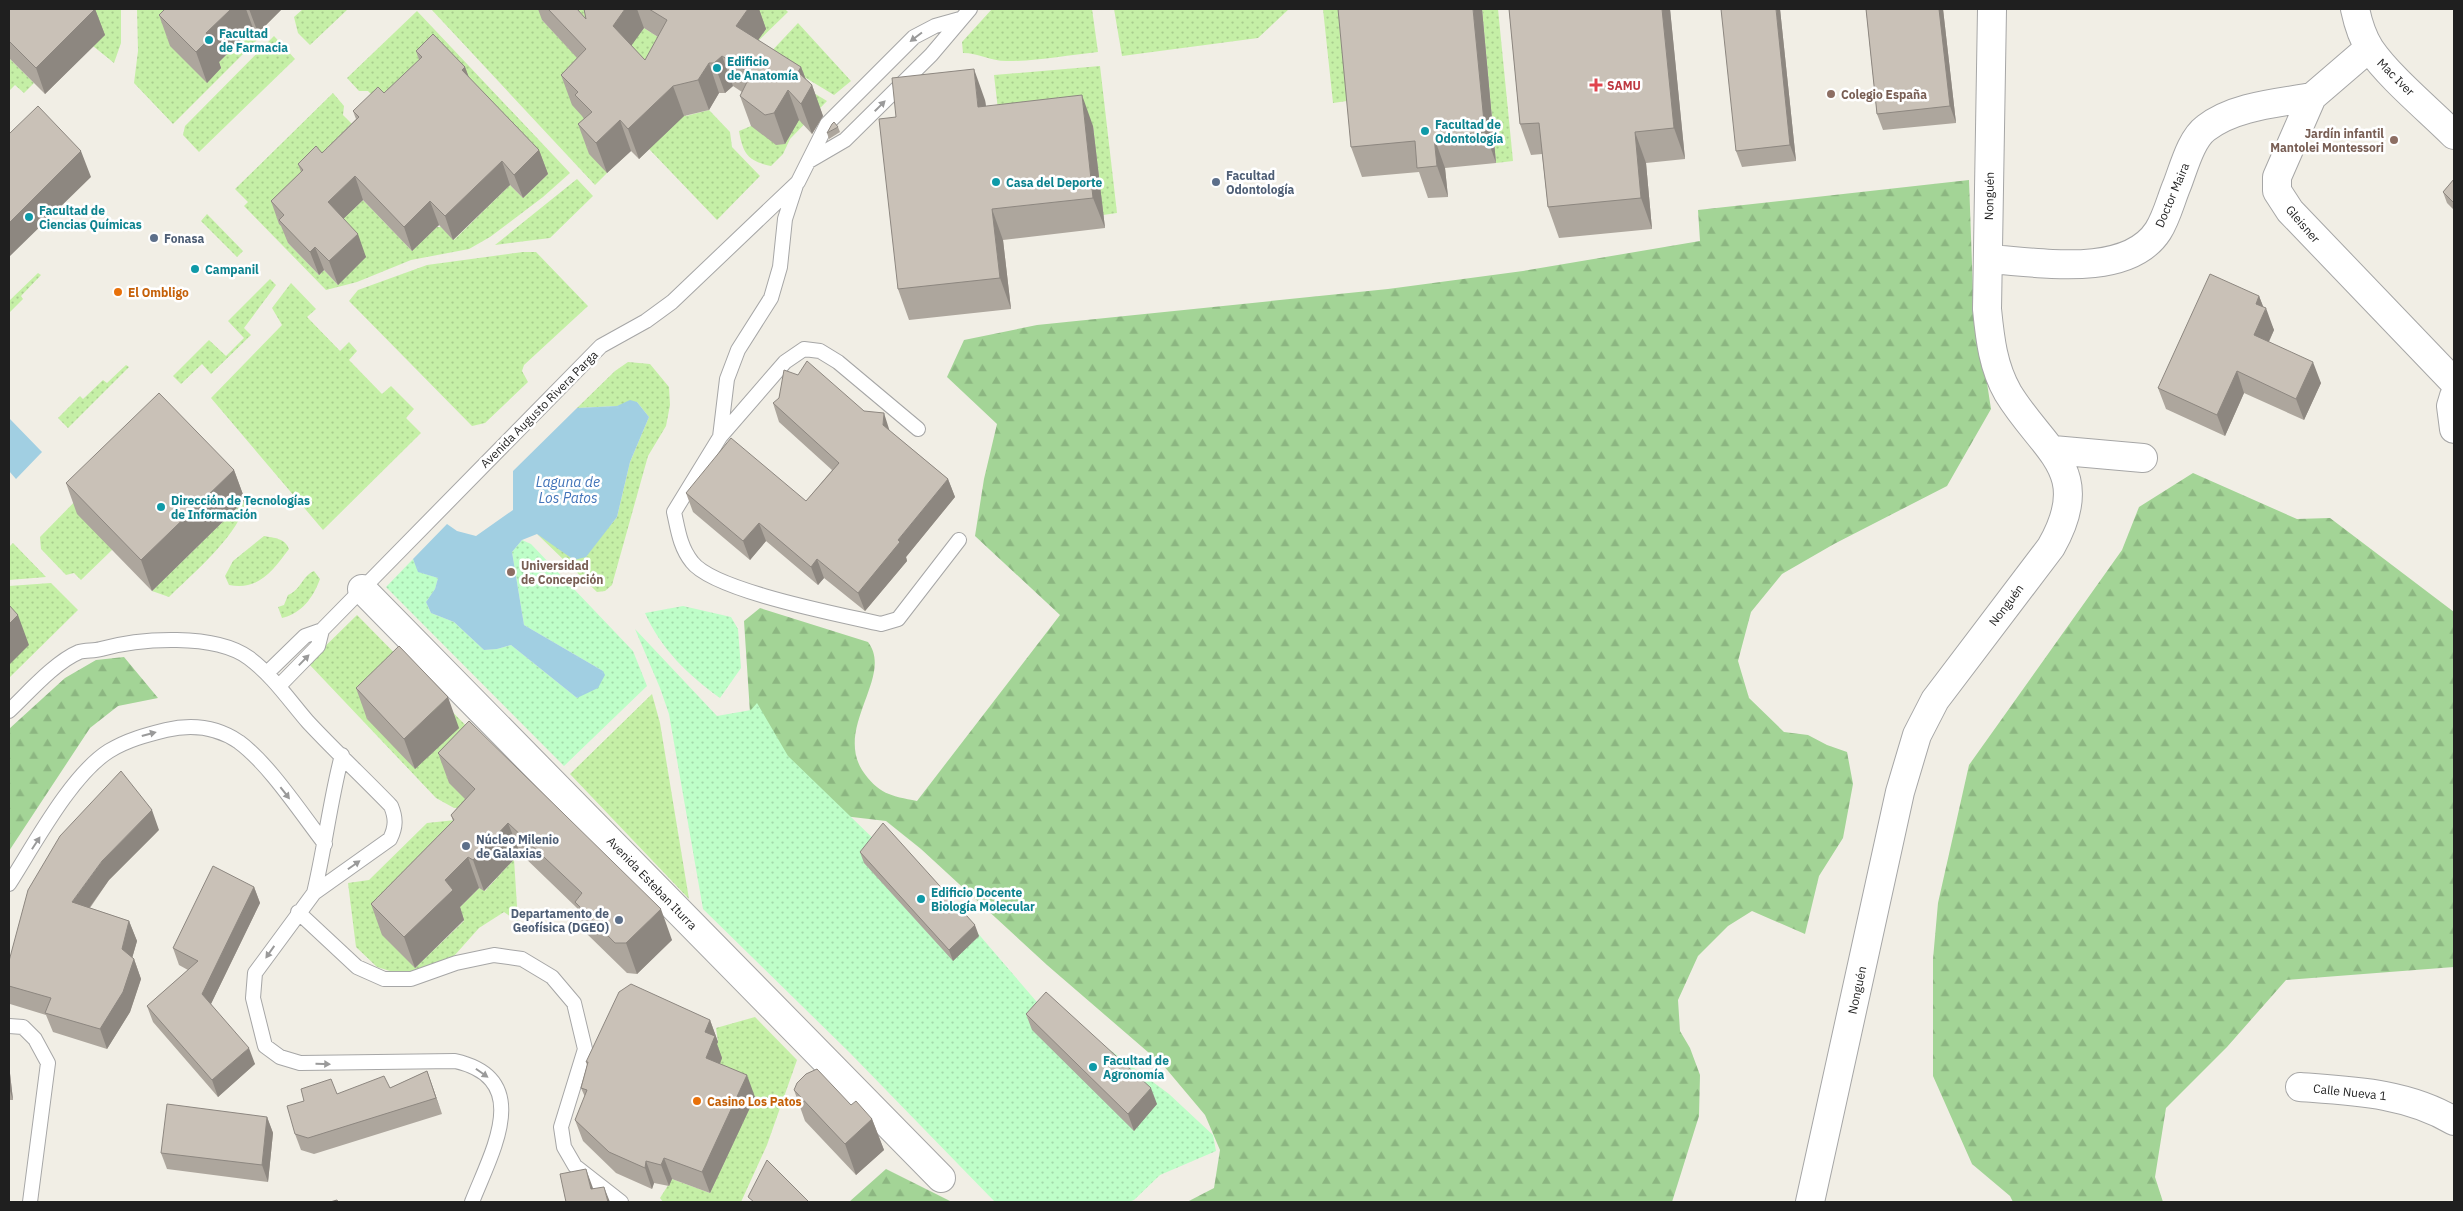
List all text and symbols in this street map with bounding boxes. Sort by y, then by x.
place label: Facultad de Farmacia [219,26,288,55]
one-way arrow [909,32,923,42]
marker: Facultad de Farmacia [203,34,215,46]
place label: Edificio de Anatomía [727,54,798,83]
street label: Mac Iver [2374,55,2418,99]
marker: Edificio de Anatomía [711,62,723,74]
marker: SAMU [1589,78,1603,92]
place label: SAMU [1607,78,1641,93]
place label: Colegio España [1841,87,1927,102]
marker: Colegio España [1825,88,1837,100]
one-way arrow [874,100,886,112]
place label: Facultad de Odontología [1435,117,1504,146]
marker: Facultad de Odontología [1419,125,1431,137]
place label: Jardín infantil Mantolei Montessori [2270,126,2384,155]
marker: Jardín infantil Mantolei Montessori [2388,134,2400,146]
street label: Doctor Maira [2152,160,2193,230]
place label: Facultad Odontología [1226,168,1295,197]
street label: Nonguén [1981,172,1997,220]
place label: Casa del Deporte [1006,175,1102,190]
marker: Casa del Deporte [990,176,1002,188]
marker: Facultad Odontología [1210,176,1222,188]
street label: Gleisner [2283,202,2324,246]
place label: Facultad de Ciencias Químicas [39,203,142,232]
marker: Facultad de Ciencias Químicas [23,211,35,223]
place label: Fonasa [164,231,204,246]
marker: Fonasa [148,232,160,244]
place label: Campanil [205,262,259,277]
marker: Campanil [189,263,201,275]
place label: El Ombligo [128,285,189,300]
marker: El Ombligo [112,286,124,298]
street label: Avenida Augusto Rivera Parga [477,347,601,471]
water label: Laguna de Los Patos [536,473,600,507]
place label: Dirección de Tecnologías de Información [171,493,310,522]
marker: Dirección de Tecnologías de Información [155,501,167,513]
place label: Universidad de Concepción [521,558,603,587]
marker: Universidad de Concepción [505,566,517,578]
street label: Nonguén [1985,581,2027,629]
one-way arrow [298,655,310,667]
one-way arrow [141,730,157,738]
one-way arrow [279,786,290,799]
place label: Núcleo Milenio de Galaxias [476,832,559,861]
street label: Avenida Esteban Iturra [604,833,701,933]
one-way arrow [31,837,40,850]
marker: Núcleo Milenio de Galaxias [460,840,472,852]
one-way arrow [347,860,360,870]
place label: Edificio Docente Biología Molecular [931,885,1035,914]
marker: Edificio Docente Biología Molecular [915,893,927,905]
place label: Departamento de Geofísica (DGEO) [511,906,609,935]
marker: Departamento de Geofísica (DGEO) [613,914,625,926]
one-way arrow [265,945,275,959]
street label: Nonguén [1845,965,1869,1015]
place label: Facultad de Agronomía [1103,1053,1169,1082]
one-way arrow [315,1060,331,1068]
marker: Facultad de Agronomía [1087,1061,1099,1073]
one-way arrow [475,1068,489,1078]
street label: Calle Nueva 1 [2313,1081,2387,1103]
place label: Casino Los Patos [707,1094,802,1109]
marker: Casino Los Patos [691,1095,703,1107]

